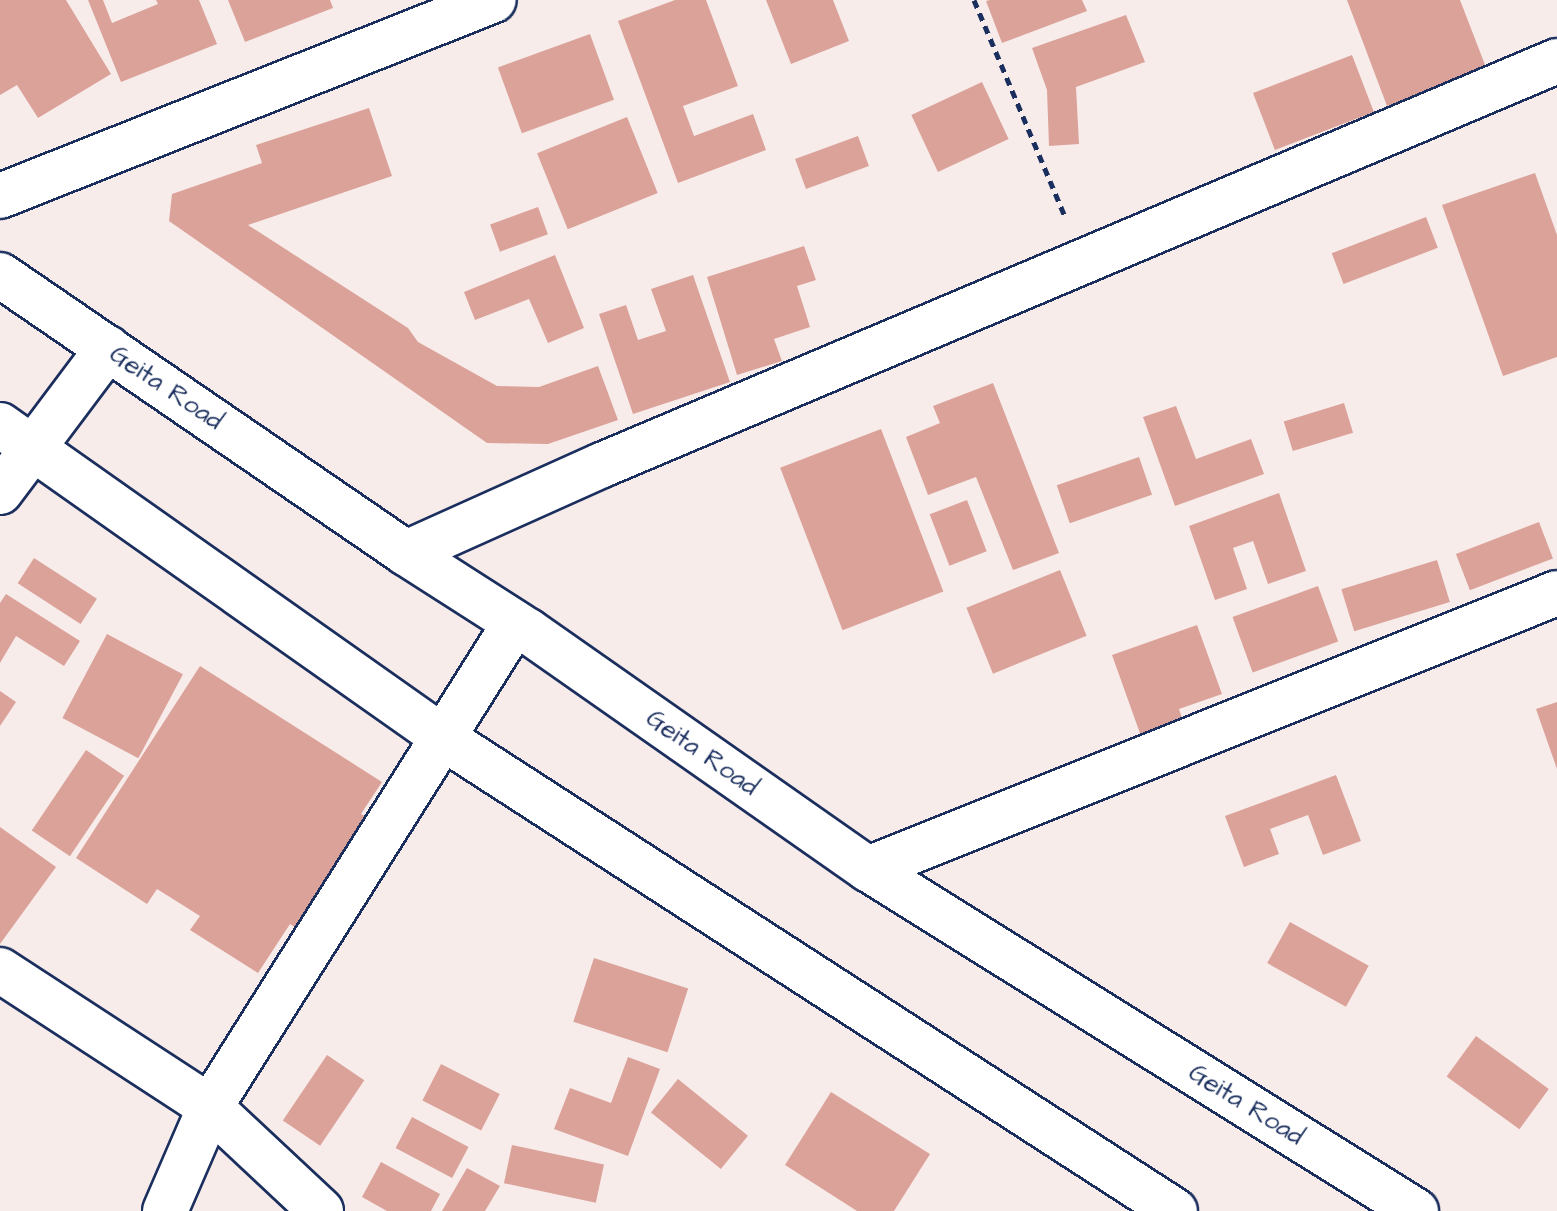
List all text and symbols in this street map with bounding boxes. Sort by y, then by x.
street label: Geita Road [103,339,229,437]
street label: Geita Road [640,703,764,803]
street label: Geita Road [1183,1057,1309,1153]

